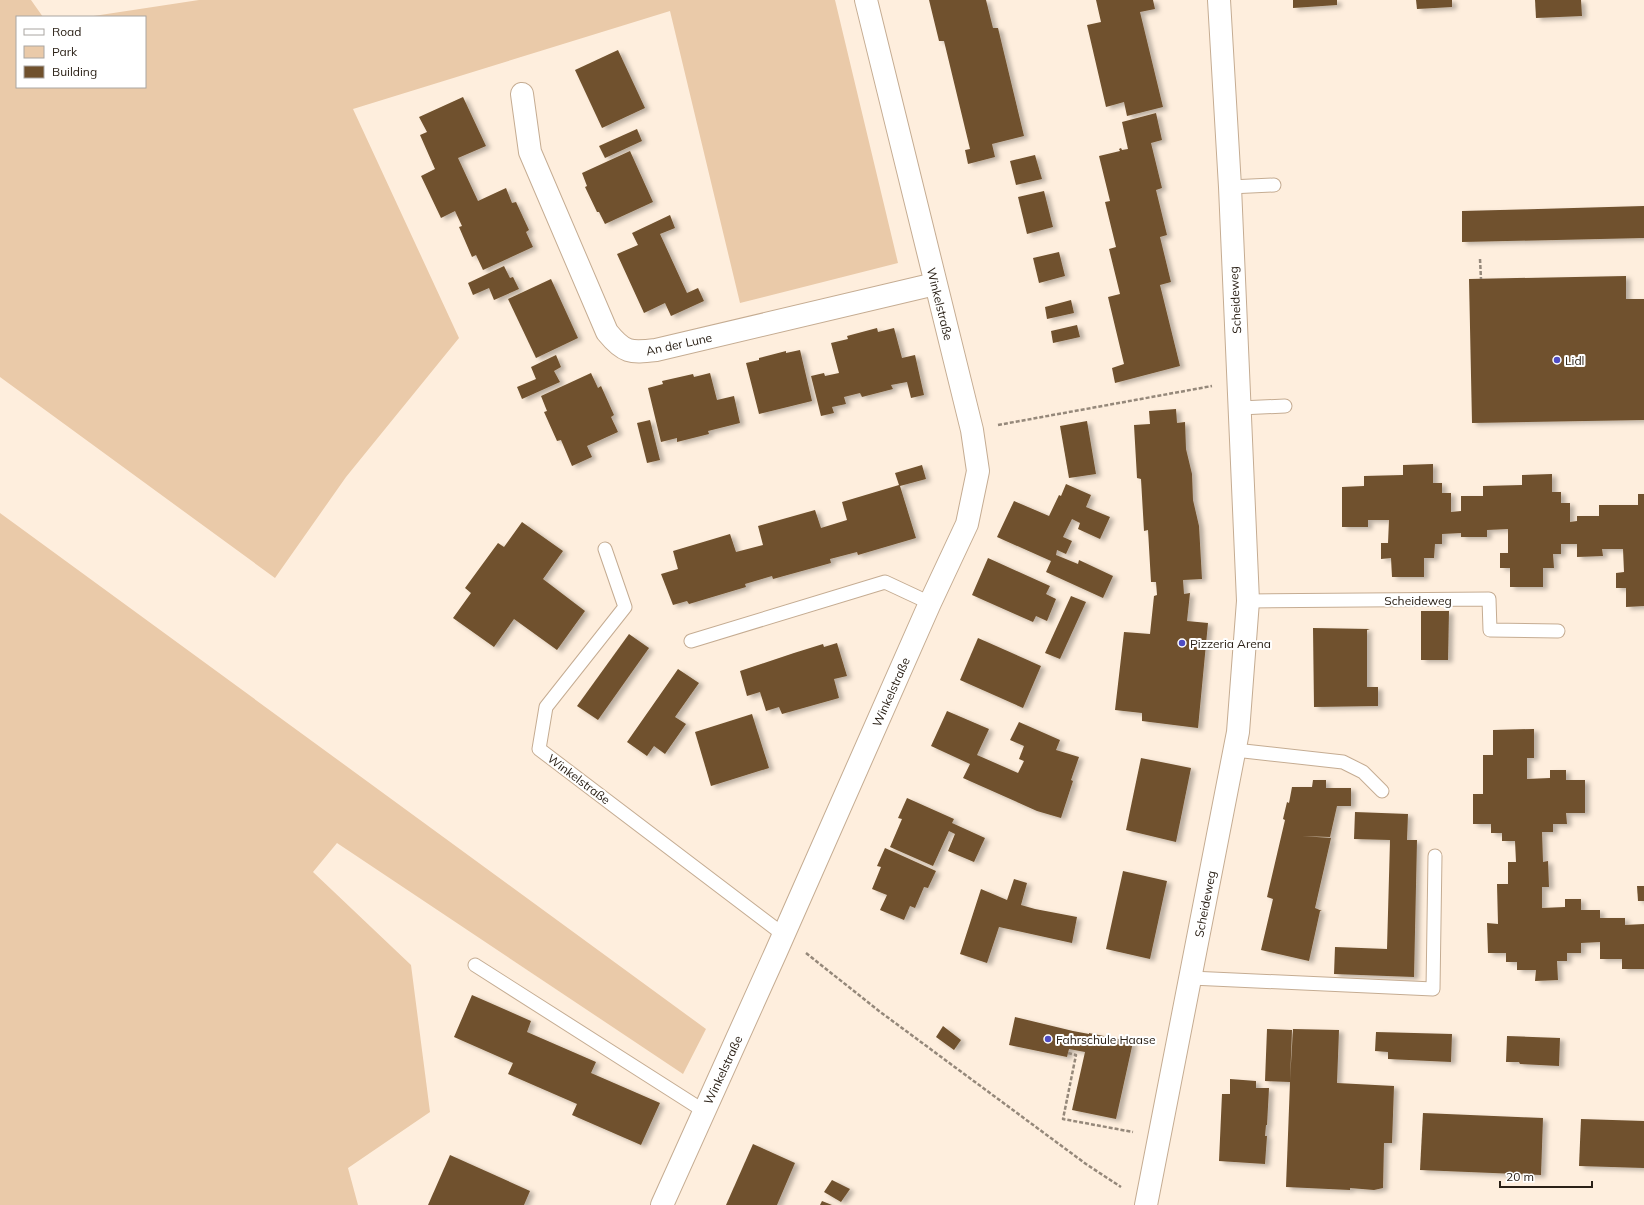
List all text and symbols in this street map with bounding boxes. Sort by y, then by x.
legend [16,16,146,88]
text: Road [52,24,81,39]
text: Park [52,44,78,59]
text: Building [52,64,97,79]
street label: Winkelstraße [924,266,956,342]
street label: Scheideweg [1226,266,1244,334]
street label: An der Lune [645,330,713,358]
place label: Lidl [1565,353,1584,368]
marker: Lidl [1552,355,1562,365]
street label: Scheideweg [1384,593,1452,608]
place label: Pizzeria Arena [1190,636,1271,651]
marker: Pizzeria Arena [1177,638,1187,648]
street label: Winkelstraße [869,655,913,729]
street label: Winkelstraße [545,751,613,807]
street label: Scheideweg [1191,869,1219,939]
place label: Fahrschule Haase [1056,1032,1155,1047]
street label: Winkelstraße [700,1033,746,1107]
marker: Fahrschule Haase [1043,1034,1053,1044]
scale bar [1500,1163,1592,1189]
text: 20 m [1506,1169,1534,1184]

